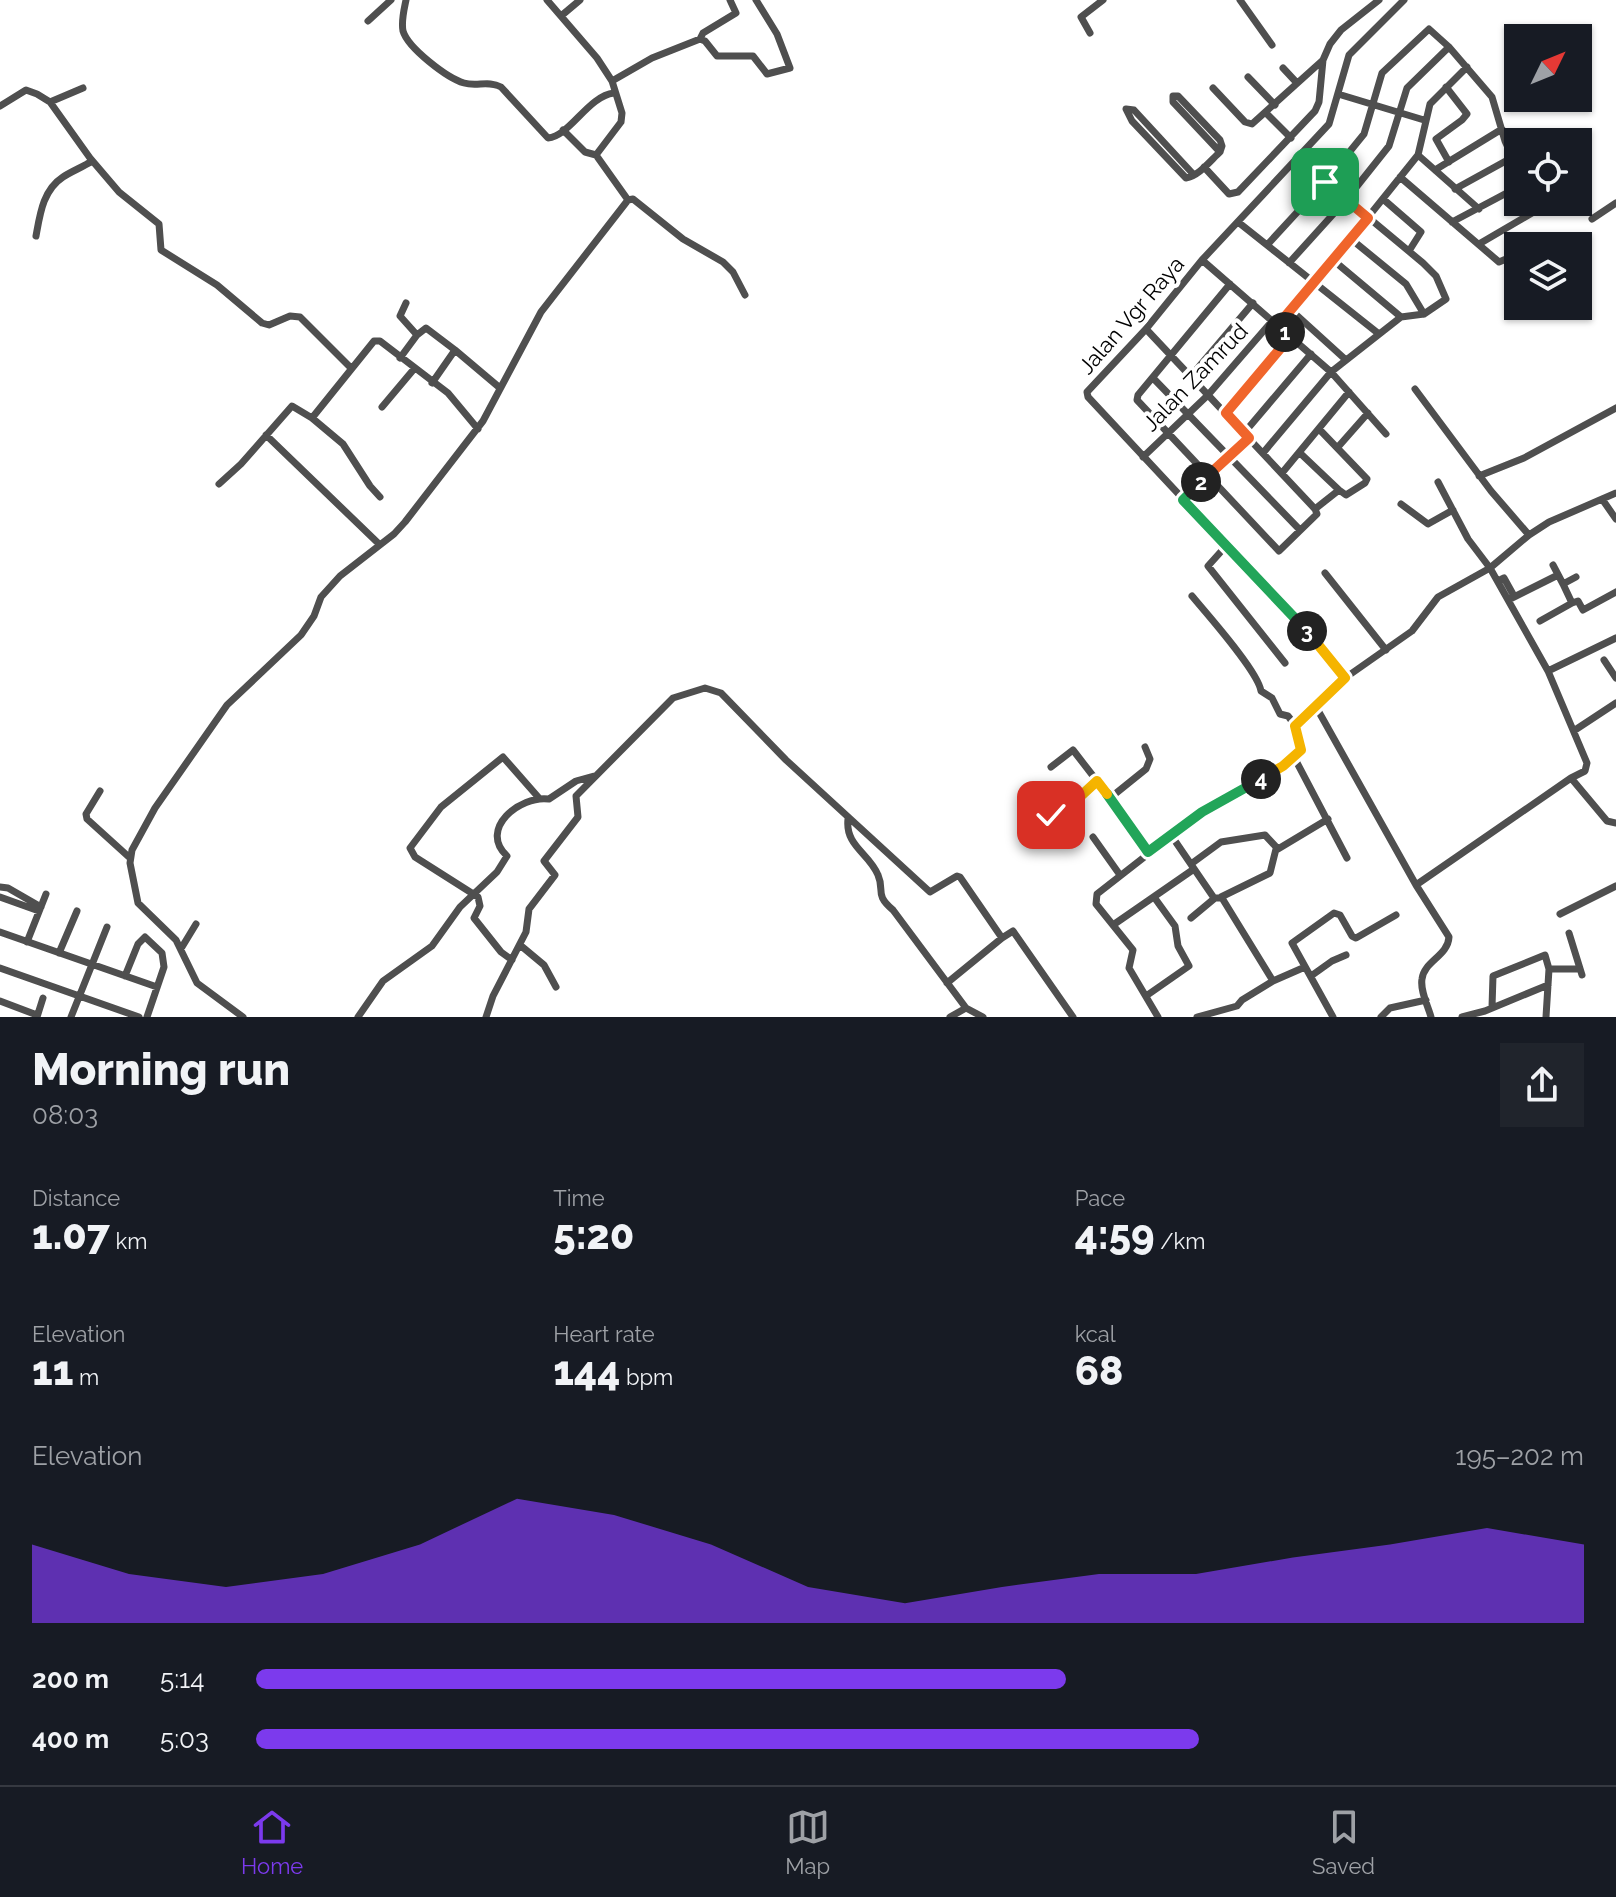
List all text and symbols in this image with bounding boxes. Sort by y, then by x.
north arrow [1504,24,1592,112]
map controls [1504,24,1592,320]
button: locate [1504,128,1592,216]
pin [1291,148,1359,216]
icon: arrive [1303,160,1347,204]
button: layers [1504,232,1592,320]
street label: Jalan Vgr Raya [1073,251,1189,379]
pin: 1 [1265,312,1305,352]
street label: Jalan Zamrud [1137,318,1253,436]
text: 1 [1280,319,1290,345]
pin: 2 [1181,462,1221,502]
text: 2 [1195,469,1207,495]
pin: 3 [1287,611,1327,651]
text: 3 [1301,618,1313,644]
pin: 4 [1241,759,1281,799]
text: 4 [1255,766,1267,792]
pin [1017,781,1085,849]
icon: check [1029,793,1073,837]
button: share [1500,1043,1584,1127]
text: Morning run [32,1044,290,1095]
text: 08:03 [32,1100,98,1130]
text: Distance [32,1185,120,1211]
text: Time [553,1185,605,1211]
text: Pace [1075,1185,1125,1211]
text: 1.07 [32,1211,110,1258]
text: 5:20 [553,1211,634,1258]
text: 4:59 [1075,1211,1155,1258]
text: km [110,1228,147,1254]
text: /km [1155,1228,1205,1254]
text: Elevation [32,1321,125,1347]
text: Heart rate [553,1321,655,1347]
text: kcal [1075,1321,1116,1347]
text: 11 [32,1347,73,1394]
text: 144 [553,1347,620,1394]
text: 68 [1075,1347,1123,1394]
text: m [73,1364,99,1390]
text: bpm [620,1364,673,1390]
text: Elevation [32,1441,142,1471]
text: 195–202 m [1455,1441,1584,1471]
text: 200 m [32,1664,109,1694]
text: 5:14 [160,1664,204,1694]
text: 400 m [32,1724,109,1754]
text: 5:03 [160,1724,209,1754]
tab: Home [241,1805,303,1879]
tab: Map [785,1805,830,1879]
tab: Saved [1312,1805,1375,1879]

